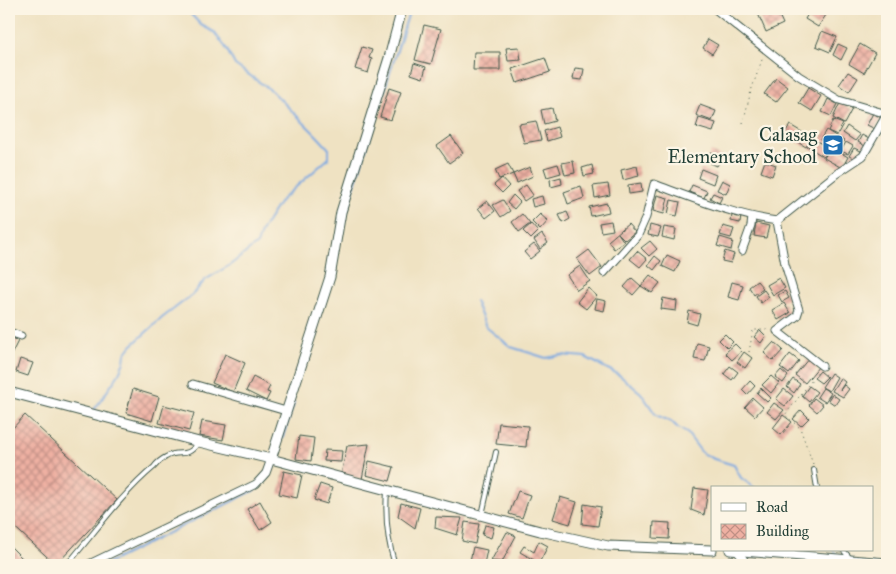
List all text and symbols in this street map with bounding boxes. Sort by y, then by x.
place label: Calasag Elementary School [668,123,818,168]
school or university icon: Calasag Elementary School [821,133,845,157]
legend [711,486,874,552]
text: Road [756,498,788,516]
text: Building [756,522,810,540]

